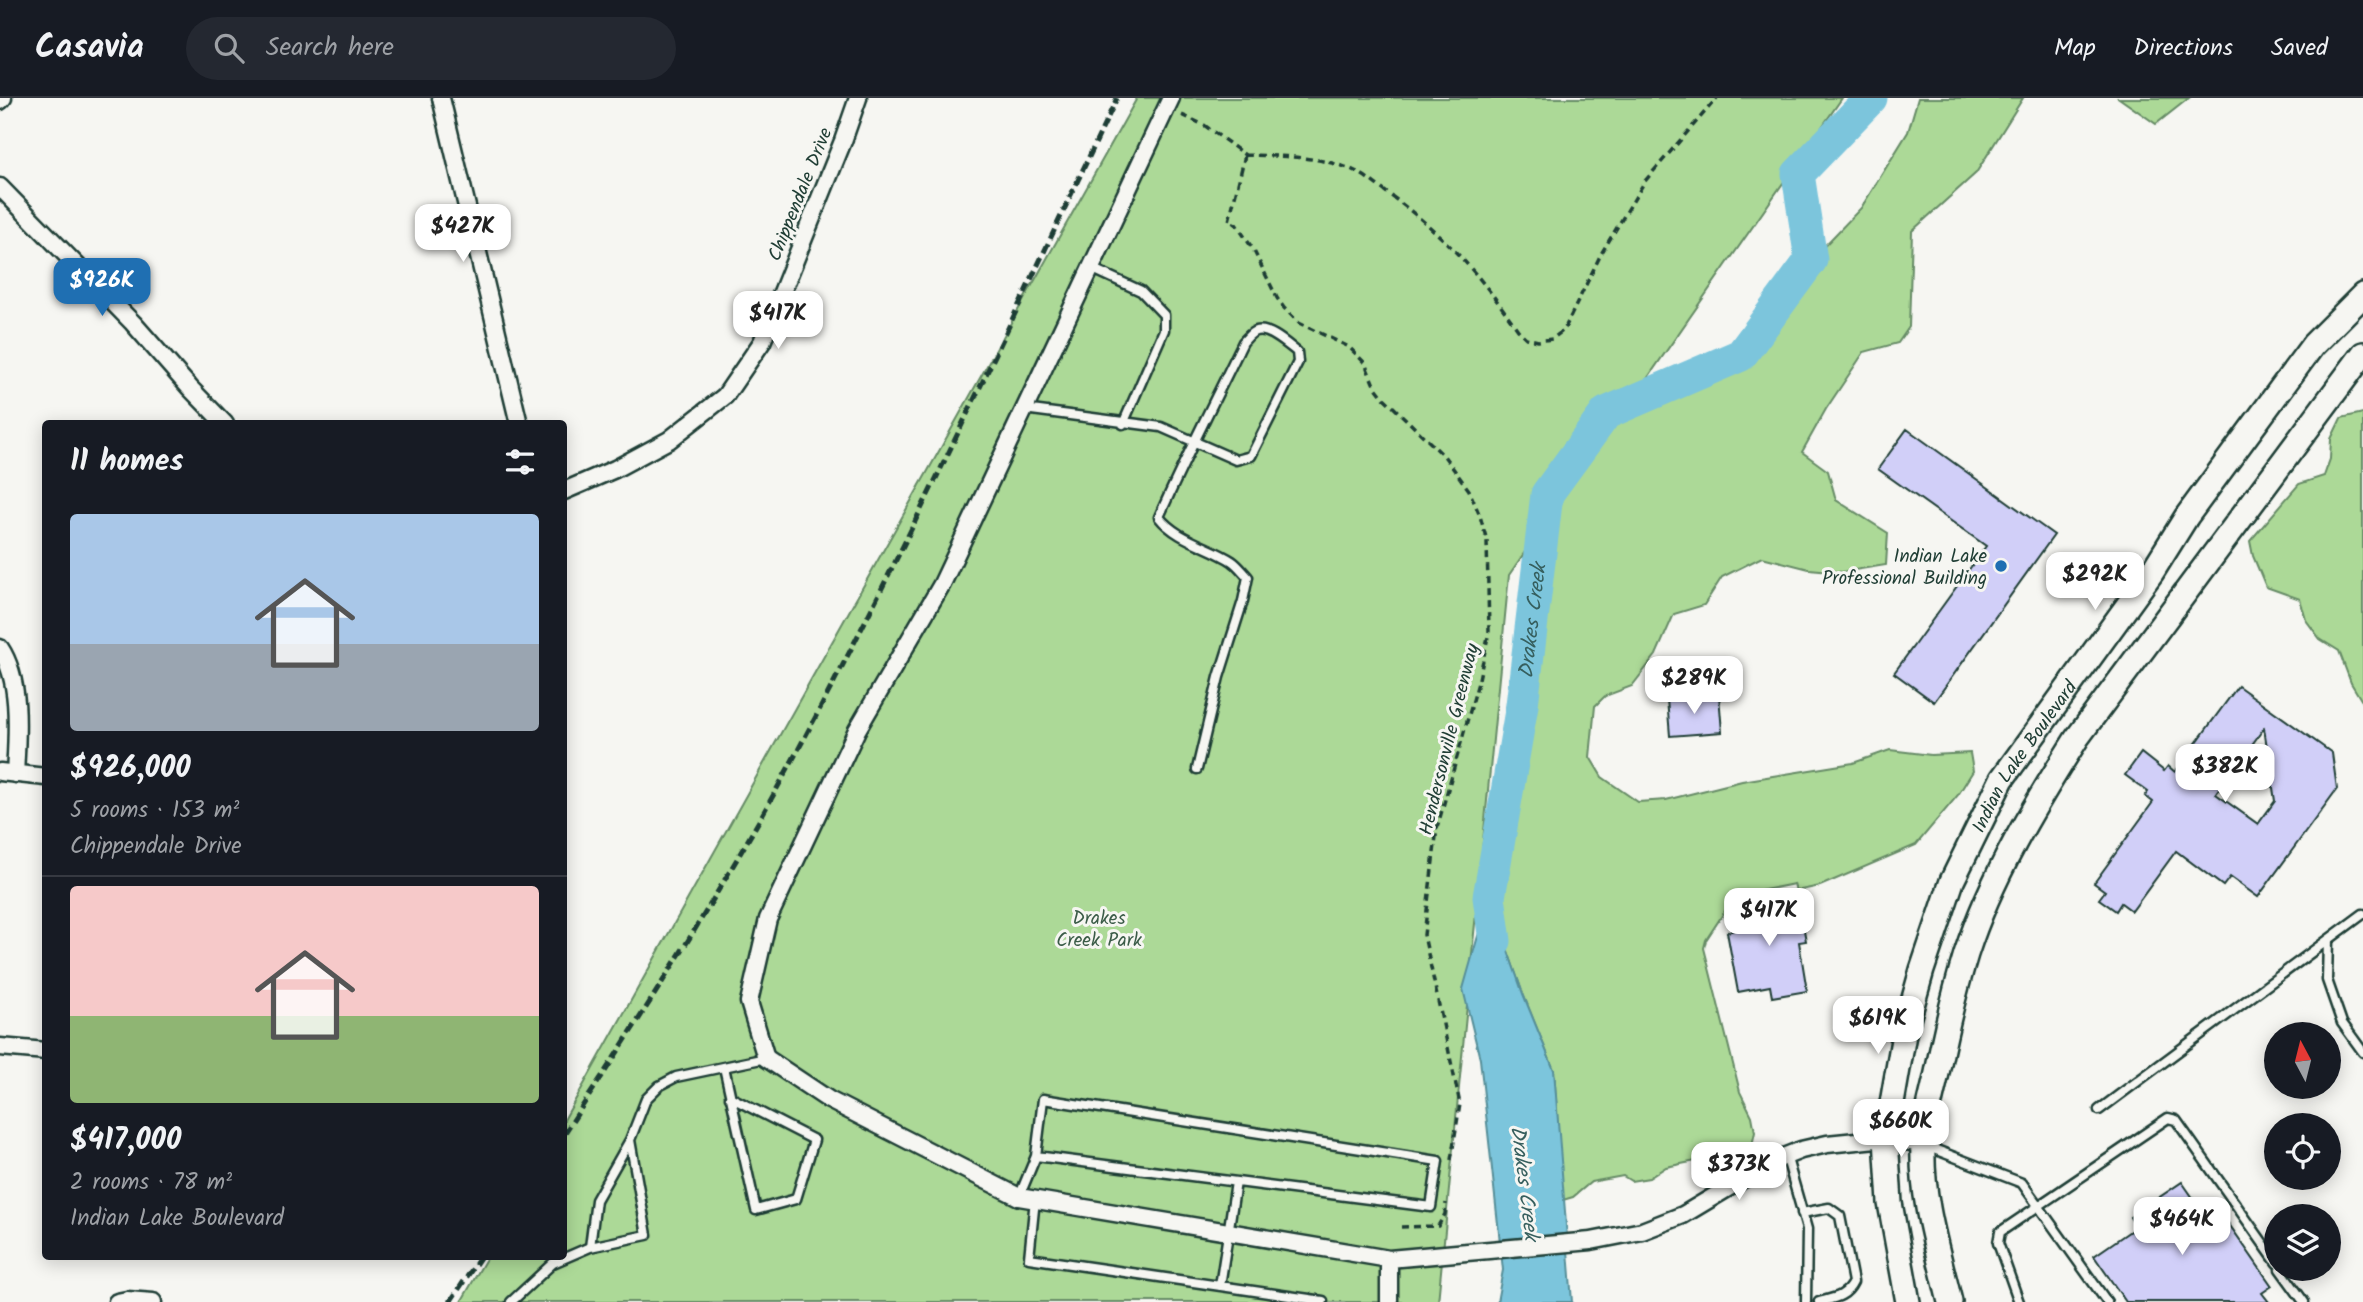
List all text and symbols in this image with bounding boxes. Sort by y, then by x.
search box [186,17,676,80]
text: Casavia [35,22,144,75]
text: Search here [266,27,394,69]
icon: search [210,29,248,67]
text: Map [2054,29,2096,68]
text: Directions [2134,29,2233,68]
text: Saved [2271,29,2328,68]
street label: Chippendale Drive [760,123,841,266]
pin: $427K [414,204,512,264]
text: $427K [431,209,495,245]
pin: $926K [53,258,151,318]
text: $926K [70,263,134,299]
pin: $417K [729,292,827,351]
text: $417K [749,296,807,332]
text: 11 homes [70,438,183,486]
icon: filters [501,443,539,481]
place label: Indian Lake Professional Building [1822,542,1987,594]
pin: $292K [2046,552,2144,612]
text: $292K [2062,557,2128,593]
marker: Indian Lake Professional Building [1993,558,2009,574]
water label: Drakes Creek [1510,559,1557,680]
icon: home [242,560,368,686]
street label: Hendersonville Greenway [1412,640,1489,838]
pin: $289K [1645,656,1743,716]
text: $289K [1661,661,1727,697]
street label: Indian Lake Boulevard [1965,674,2086,838]
pin: $382K [2176,744,2274,804]
text: $926,000 [70,745,191,793]
text: $382K [2191,749,2259,785]
text: 5 rooms · 153 m² [70,793,239,829]
text: Chippendale Drive [70,829,242,865]
pin: $417K [1720,888,1818,948]
text: $417K [1740,893,1798,929]
park label: Drakes Creek Park [1056,904,1142,956]
icon: home [242,932,368,1058]
pin: $619K [1829,996,1927,1056]
text: $619K [1849,1001,1907,1037]
north arrow [2264,1022,2342,1099]
map controls [2264,1022,2341,1281]
pin: $660K [1852,1100,1950,1159]
text: $660K [1869,1104,1933,1140]
button: locate [2264,1113,2341,1190]
text: $417,000 [70,1117,181,1165]
water label: Drakes Creek [1500,1124,1547,1246]
pin: $373K [1690,1142,1788,1202]
text: $373K [1707,1147,1771,1183]
text: 2 rooms · 78 m² [70,1165,232,1201]
pin: $464K [2133,1198,2231,1257]
text: Indian Lake Boulevard [70,1201,284,1237]
text: $464K [2150,1202,2215,1238]
button: layers [2264,1204,2341,1281]

